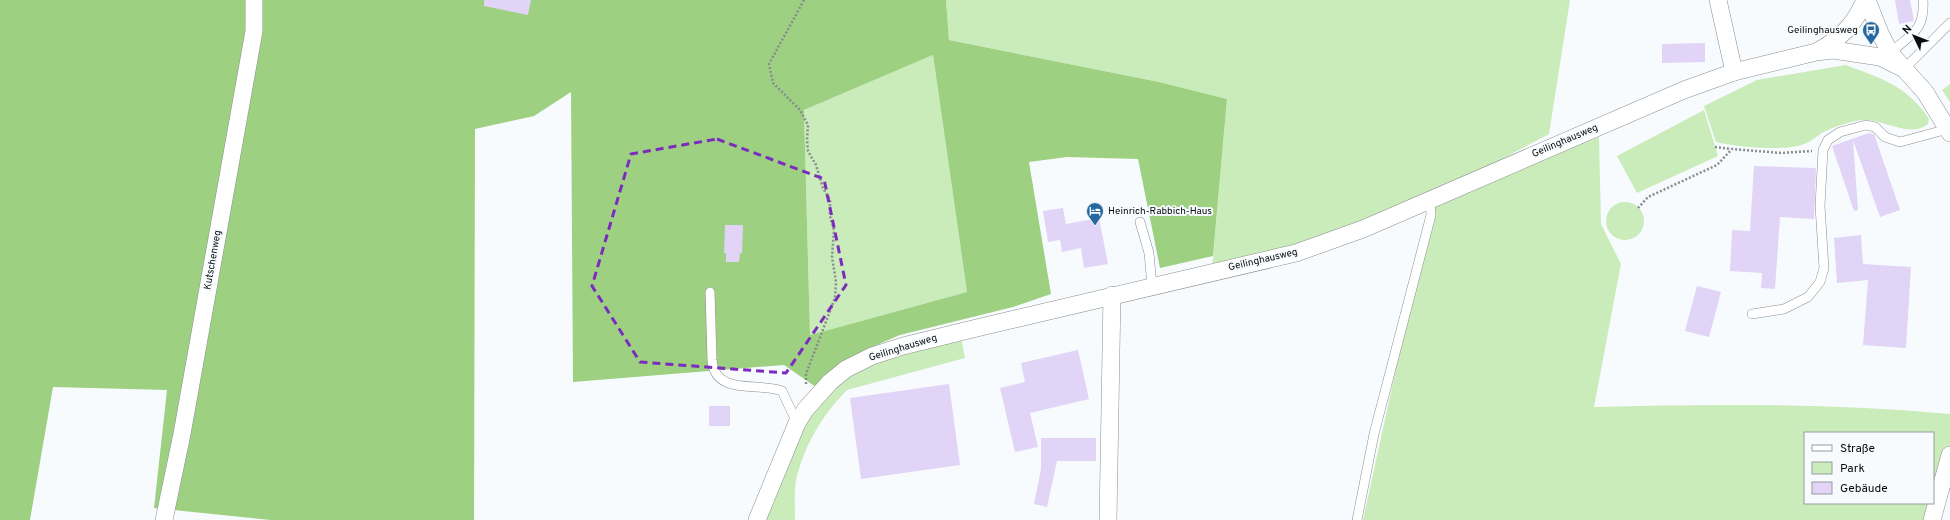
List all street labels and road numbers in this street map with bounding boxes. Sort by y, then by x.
street label: Geilinghausweg [1530,121,1600,161]
street label: Kutschenweg [201,229,225,291]
street label: Geilinghausweg [1227,246,1299,274]
street label: Geilinghausweg [867,331,939,365]

